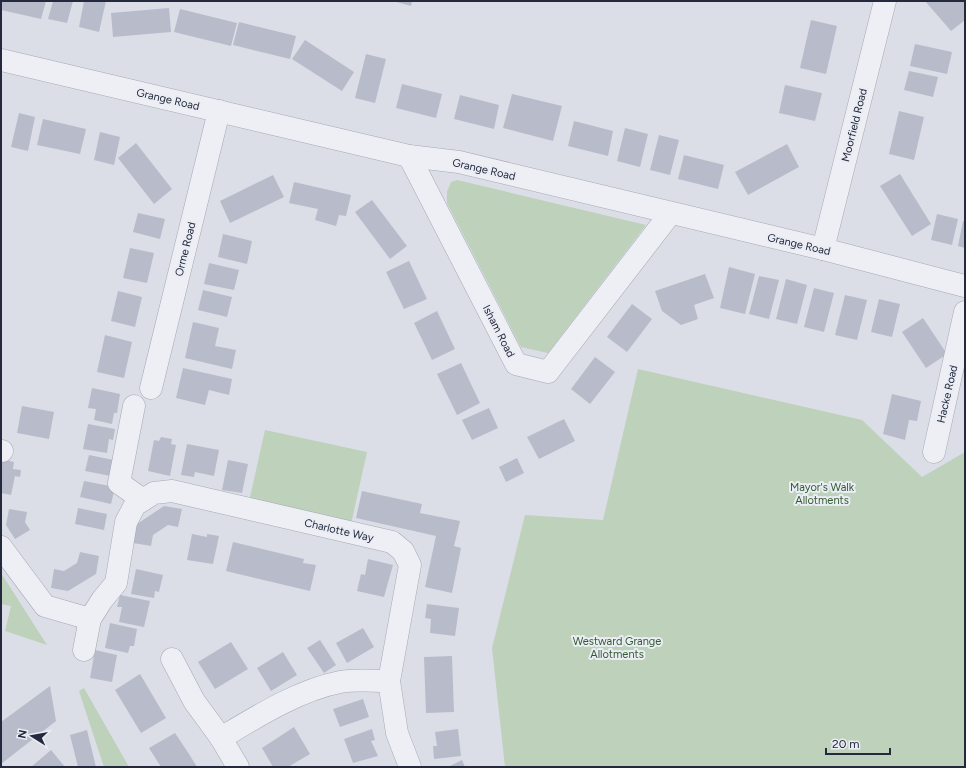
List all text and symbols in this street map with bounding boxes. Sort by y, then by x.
street label: Grange Road [135,86,201,113]
street label: Moorfield Road [839,87,870,163]
street label: Grange Road [451,156,517,183]
street label: Orme Road [172,221,199,278]
street label: Grange Road [766,231,832,258]
street label: Isham Road [480,303,517,360]
street label: Hacke Road [935,364,960,424]
park label: Mayor's Walk Allotments [790,481,855,507]
street label: Charlotte Way [303,516,375,545]
park label: Westward Grange Allotments [573,635,661,661]
north arrow [12,716,52,756]
text: N [15,729,30,740]
scale bar [826,730,890,756]
text: 20 m [832,737,860,751]

